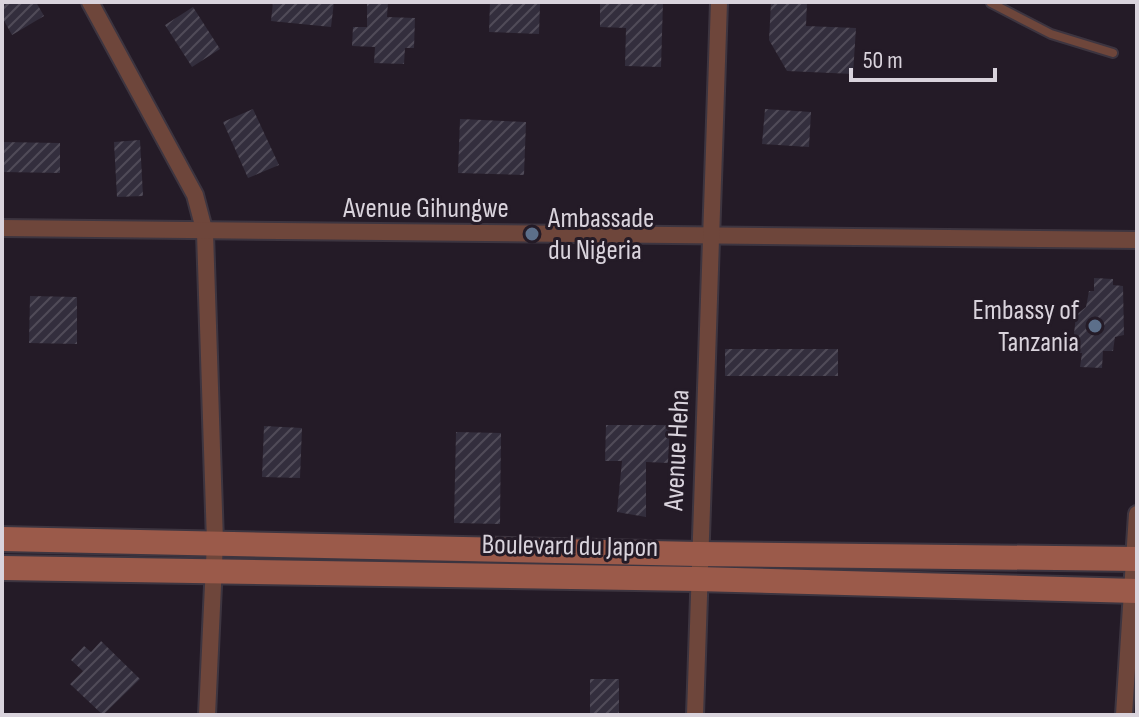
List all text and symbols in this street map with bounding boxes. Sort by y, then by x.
scale bar [851,32,995,82]
text: 50 m [863,46,903,75]
street label: Avenue Gihungwe [342,192,509,225]
place label: Ambassade du Nigeria [547,202,654,267]
marker: Ambassade du Nigeria [523,225,541,243]
place label: Embassy of Tanzania [973,294,1080,359]
marker: Embassy of Tanzania [1086,317,1104,335]
street label: Avenue Heha [657,389,697,512]
street label: Boulevard du Japon [481,528,659,564]

